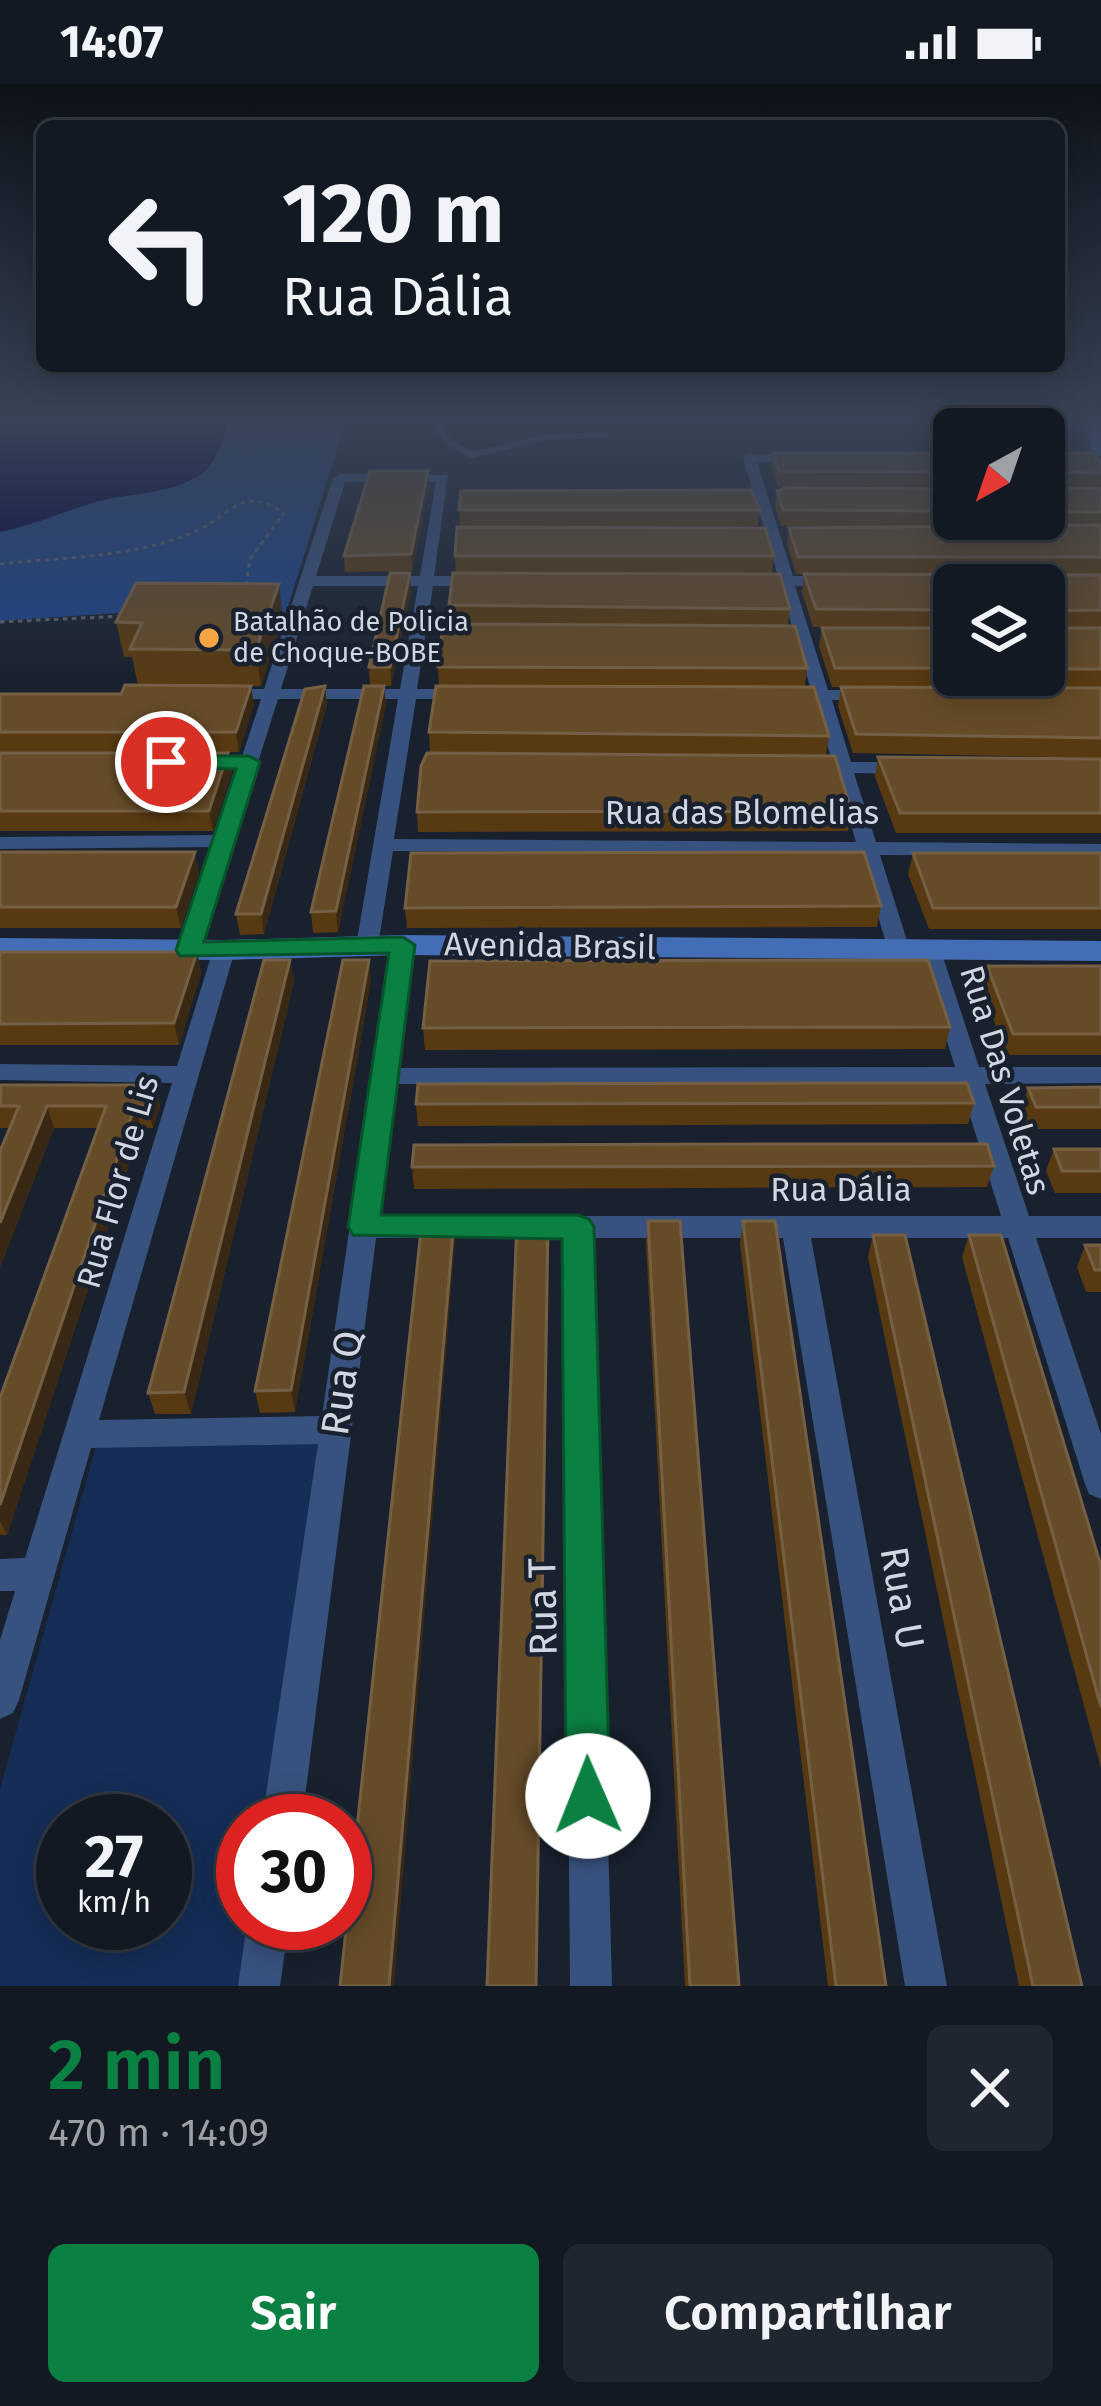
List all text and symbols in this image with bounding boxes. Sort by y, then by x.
text: 14:07 [60,15,164,69]
text: 120 m [282,163,504,264]
icon: left [84,168,240,324]
text: Rua Dália [282,265,513,329]
north arrow [933,408,1065,540]
map controls [933,408,1065,696]
button: layers [933,564,1065,696]
place label: Batalhão de Policia de Choque-BOBE [233,606,469,669]
marker: Batalhão de Policia de Choque-BOBE [196,625,222,651]
pin [115,711,217,813]
icon: arrive [133,729,199,795]
street label: Rua das Blomelias [605,793,879,833]
street label: Avenida Brasil [444,924,657,968]
street label: Rua Das Voletas [951,961,1059,1199]
street label: Rua Flor de Lis [69,1071,167,1293]
street label: Rua Dália [770,1170,912,1210]
street label: Rua Q [312,1328,372,1438]
street label: Rua U [870,1543,934,1653]
street label: Rua T [519,1558,567,1656]
position arrow [525,1733,651,1859]
speed limit sign: 30 [216,1794,372,1950]
text: 27 [85,1821,143,1893]
text: km/h [77,1884,151,1920]
text: 2 min [48,2022,225,2108]
button: close [927,2025,1053,2151]
text: 470 m · 14:09 [48,2110,269,2156]
button: Sair [48,2244,539,2382]
button: Compartilhar [563,2244,1053,2382]

